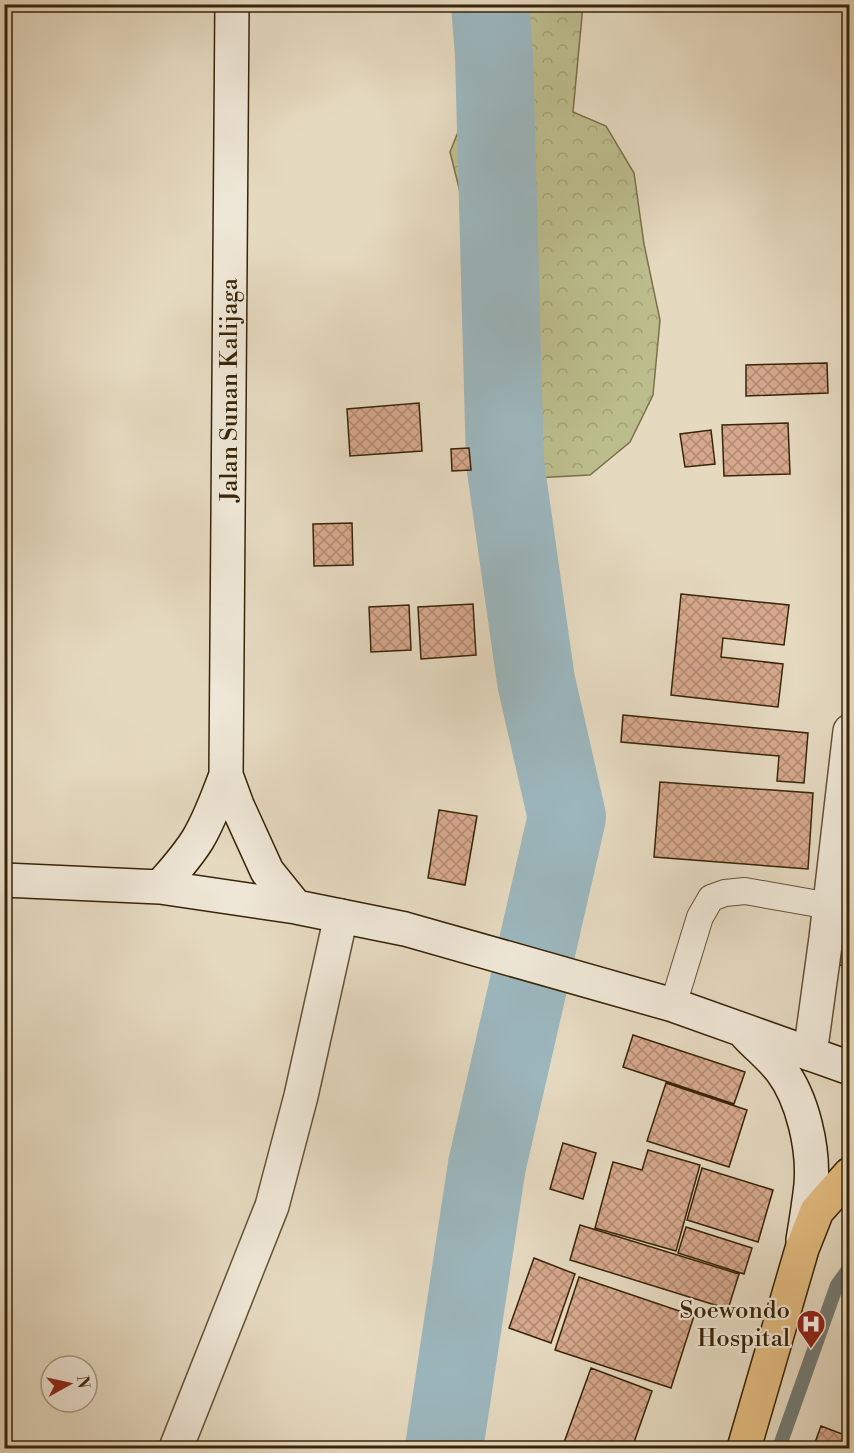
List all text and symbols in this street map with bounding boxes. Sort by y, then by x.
street label: Jalan Sunan Kalijaga [215,277,245,503]
place label: Soewondo Hospital [679,1296,790,1354]
hospital icon: Soewondo Hospital [795,1308,827,1350]
north arrow [39,1354,99,1414]
text: N [72,1374,94,1390]

